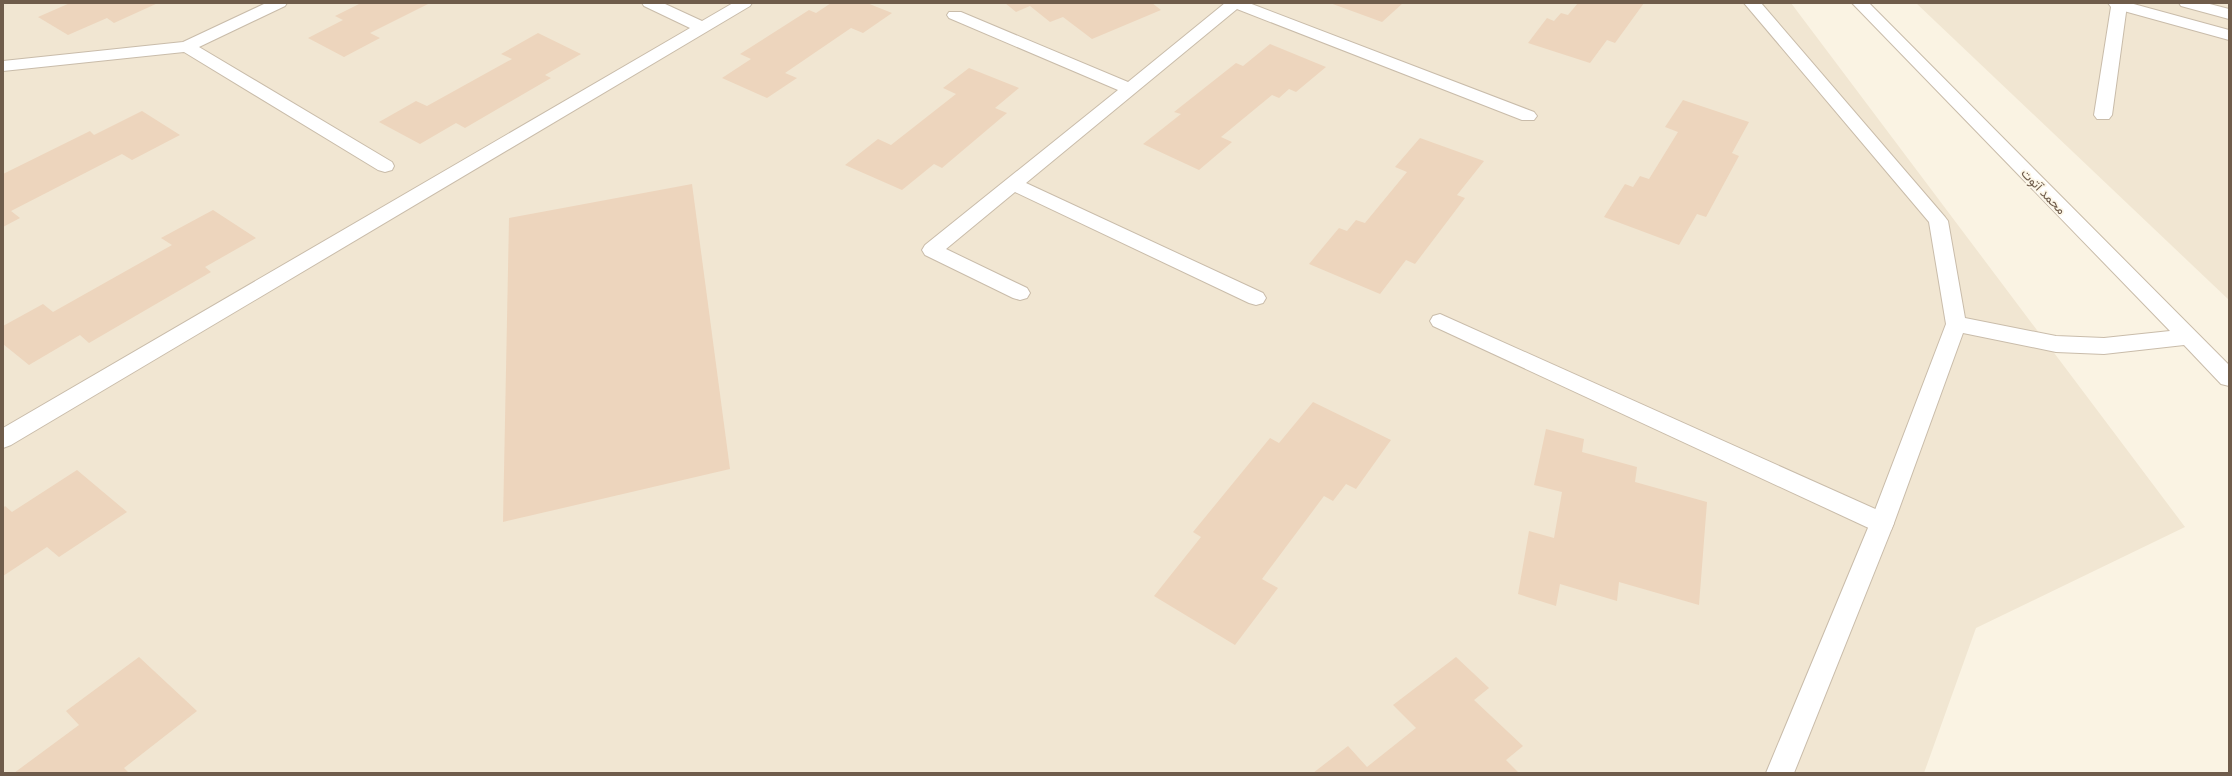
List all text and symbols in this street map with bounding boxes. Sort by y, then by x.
street label: محمد آتوت [2017,165,2069,218]

